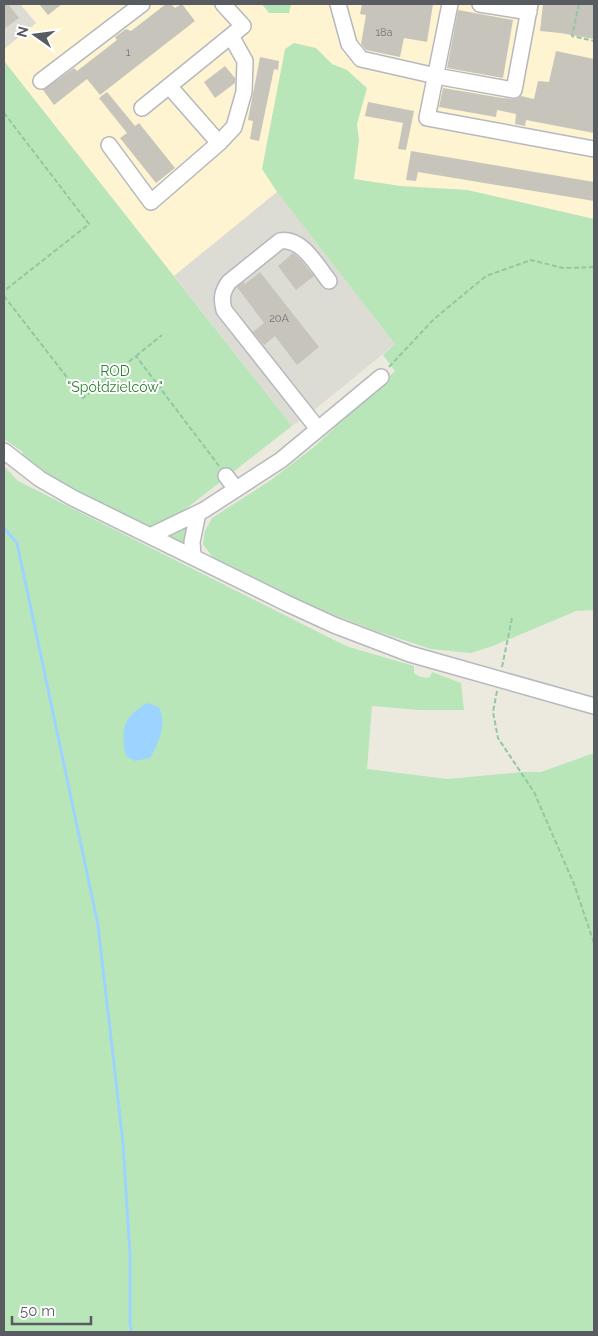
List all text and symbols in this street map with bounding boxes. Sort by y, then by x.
north arrow [10,10,60,60]
text: N [13,25,31,39]
house number: 18a [375,26,393,39]
house number: 1 [126,46,131,59]
house number: 20A [269,312,289,325]
park label: ROD "Spółdzielców" [67,363,163,395]
scale bar [12,1294,91,1326]
text: 50 m [20,1302,55,1320]

